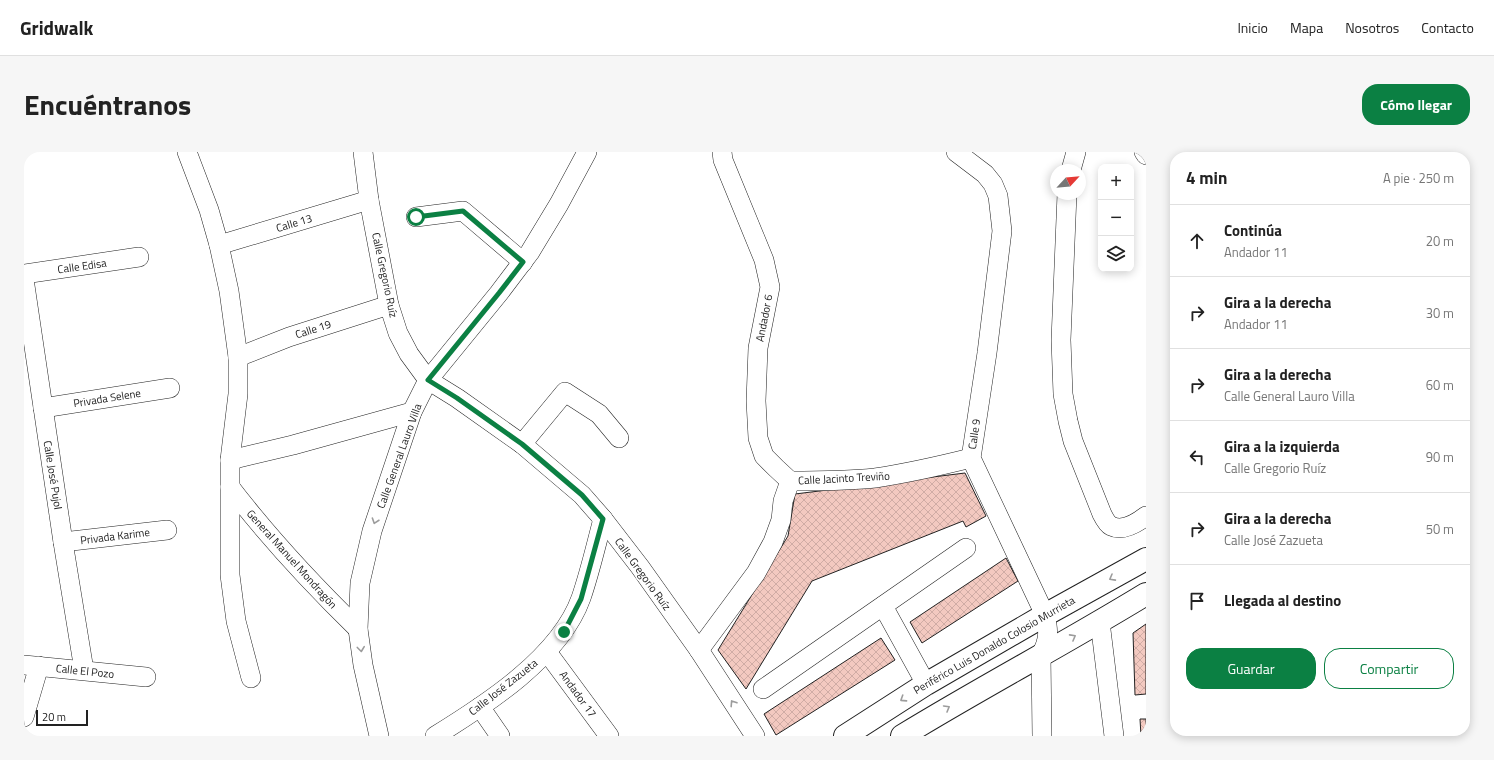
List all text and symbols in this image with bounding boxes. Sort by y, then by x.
text: Gridwalk [20,13,93,42]
text: Inicio [1237,17,1268,38]
text: Mapa [1290,17,1323,38]
text: Nosotros [1345,17,1399,38]
text: Contacto [1421,17,1474,38]
text: Encuéntranos [24,83,191,126]
button: Cómo llegar [1362,84,1470,125]
north arrow [1050,164,1086,200]
map controls [1098,164,1134,272]
button: + [1098,164,1134,200]
text: 4 min [1186,165,1227,191]
text: A pie · 250 m [1383,168,1454,188]
button: − [1098,200,1134,236]
route start [407,208,425,226]
street label: Calle 13 [274,210,314,236]
text: Continúa [1224,219,1282,242]
icon: ahead [1186,230,1208,252]
street label: Calle Gregorio Ruíz [368,231,402,319]
text: 20 m [1426,231,1454,251]
button: layers [1098,236,1134,272]
text: Andador 11 [1224,242,1288,262]
street label: Calle Edisa [56,255,108,277]
text: Gira a la derecha [1224,291,1331,314]
street label: Andador 6 [752,293,776,343]
icon: right [1186,302,1208,324]
text: 30 m [1426,303,1454,323]
text: Andador 11 [1224,314,1288,334]
street label: Calle 19 [293,316,333,342]
text: Gira a la derecha [1224,363,1331,386]
icon: right [1186,374,1208,396]
text: 60 m [1426,375,1454,395]
street label: Privada Selene [72,385,142,411]
text: Calle General Lauro Villa [1224,386,1355,406]
street label: Calle General Lauro Villa [373,401,426,511]
street label: Calle 9 [964,418,984,450]
text: Gira a la izquierda [1224,435,1340,458]
street label: Calle José Pujol [40,439,66,511]
icon: left [1186,446,1208,468]
text: 90 m [1426,447,1454,467]
text: Calle Gregorio Ruíz [1224,458,1326,478]
street label: Calle Jacinto Treviño [798,468,890,488]
street label: General Manuel Mondragón [243,506,341,612]
text: Gira a la derecha [1224,507,1331,530]
one-way arrow [371,518,380,525]
icon: right [1186,518,1208,540]
text: 50 m [1426,519,1454,539]
street label: Privada Karime [79,524,151,548]
text: Calle José Zazueta [1224,530,1323,550]
street label: Calle Gregorio Ruíz [611,534,675,614]
one-way arrow [1109,573,1116,580]
text: Llegada al destino [1224,589,1341,612]
icon: arrive [1186,590,1208,612]
street label: Periférico Luis Donaldo Colosio Murrieta [910,592,1078,698]
route end [555,623,573,641]
one-way arrow [1068,635,1076,642]
one-way arrow [356,646,365,652]
button: Guardar [1186,648,1316,689]
button: Compartir [1324,648,1454,689]
street label: Calle José Zazueta [465,655,541,719]
street label: Calle El Pozo [55,660,115,682]
street label: Andador 17 [556,667,600,721]
one-way arrow [900,694,907,701]
one-way arrow [730,700,738,707]
one-way arrow [943,706,950,713]
scale bar [36,708,88,727]
text: 20 m [42,709,66,725]

